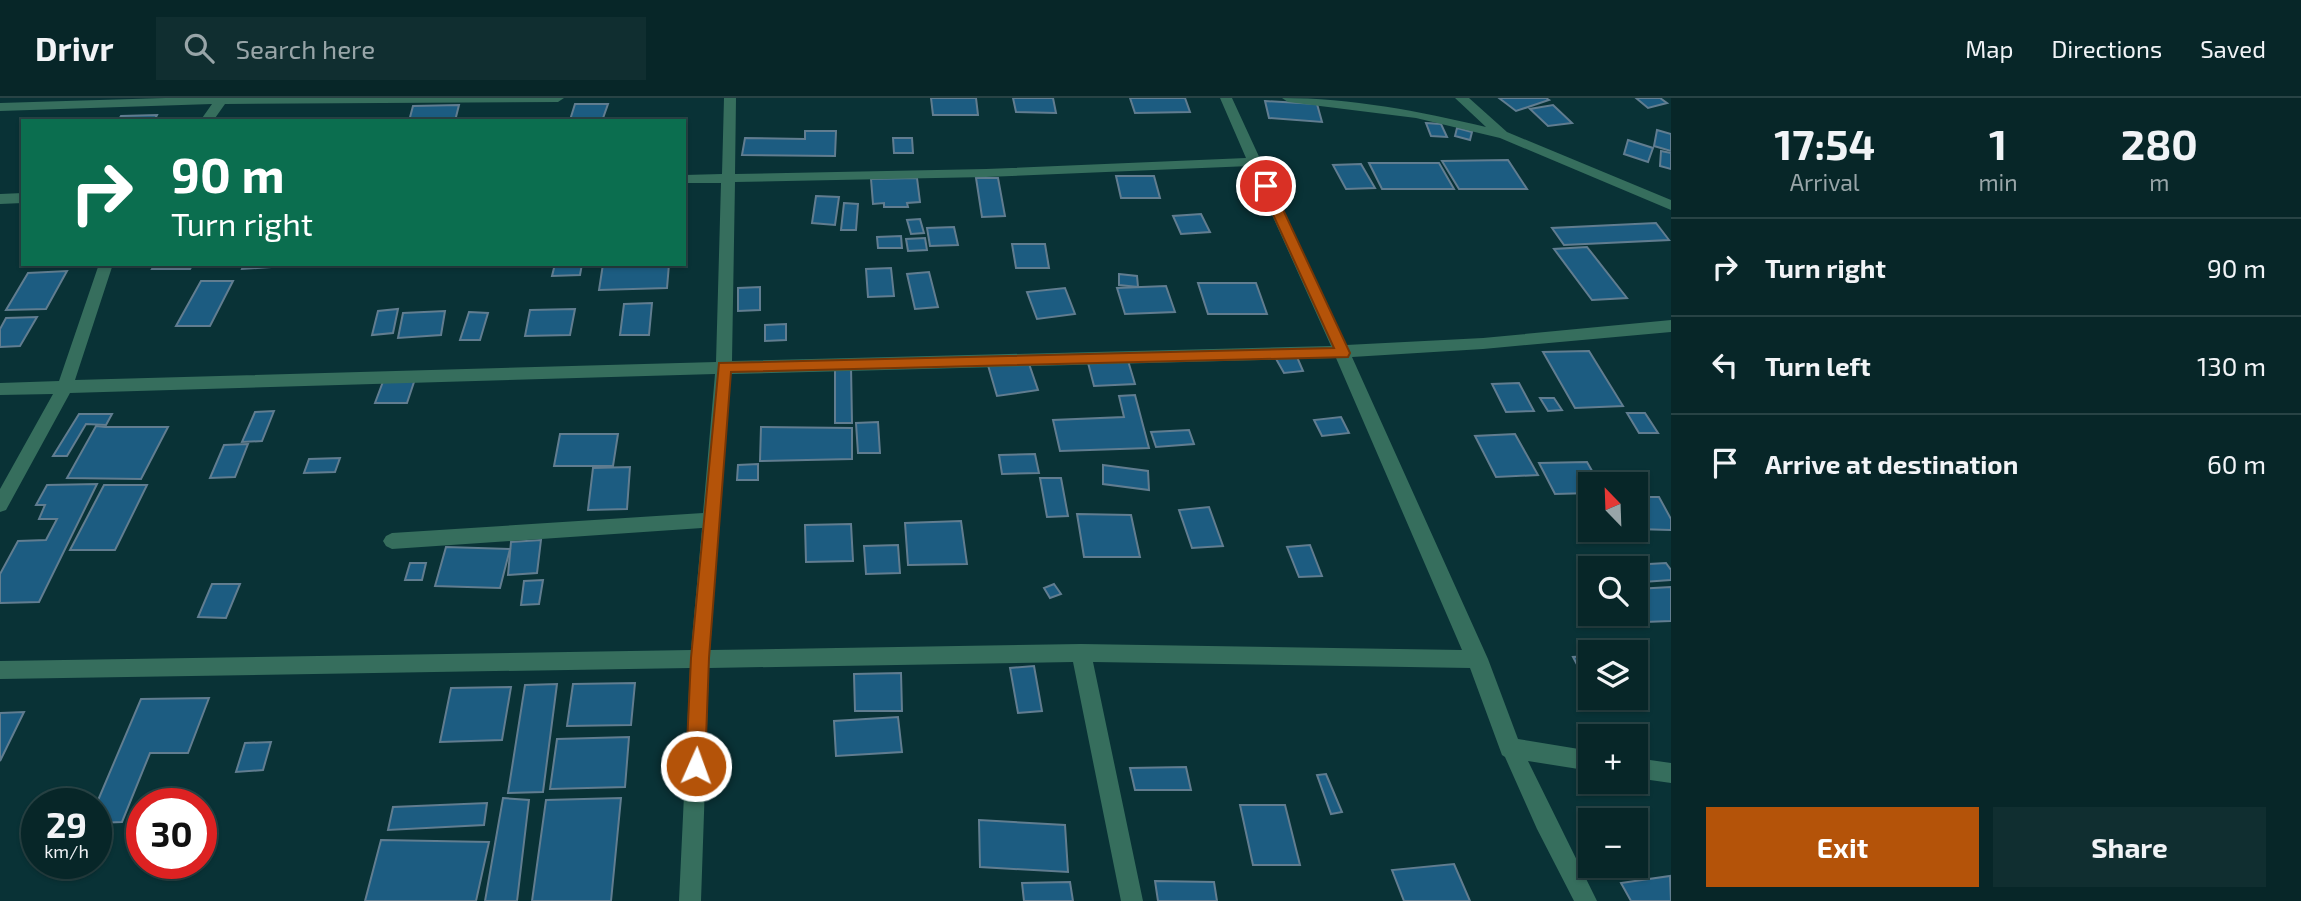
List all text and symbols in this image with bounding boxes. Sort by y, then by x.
search box [156,17,646,80]
text: Drivr [35,28,114,68]
icon: search [180,29,218,67]
text: Search here [236,33,375,64]
text: Map [1965,34,2013,63]
text: Directions [2051,34,2162,63]
text: Saved [2200,34,2266,63]
text: 17:54 [1774,118,1875,168]
text: 1 [1989,118,2007,168]
text: 280 [2121,118,2198,168]
text: 90 m [171,144,285,203]
icon: right [56,147,147,238]
pin [1236,156,1296,216]
icon: arrive [1247,167,1285,205]
text: Arrival [1790,168,1860,196]
text: min [1978,168,2018,196]
text: m [2149,168,2169,196]
text: Turn right [171,204,313,242]
icon: right [1706,248,1744,286]
text: Turn right [1765,252,1886,283]
text: 90 m [2207,252,2266,283]
icon: left [1706,346,1744,384]
text: Turn left [1765,350,1871,381]
text: 130 m [2197,350,2266,381]
icon: arrive [1706,444,1744,482]
text: Arrive at destination [1765,448,2018,479]
text: 60 m [2207,448,2266,479]
north arrow [1578,472,1648,542]
map controls [1578,472,1648,878]
button: search [1578,556,1648,626]
button: layers [1578,640,1648,710]
button: + [1578,724,1648,794]
position arrow [659,729,733,803]
speed limit sign: 30 [126,788,217,879]
text: 29 [46,803,87,845]
button: Exit [1706,807,1979,887]
button: Share [1993,807,2266,887]
button: − [1578,808,1648,878]
text: km/h [44,840,89,862]

